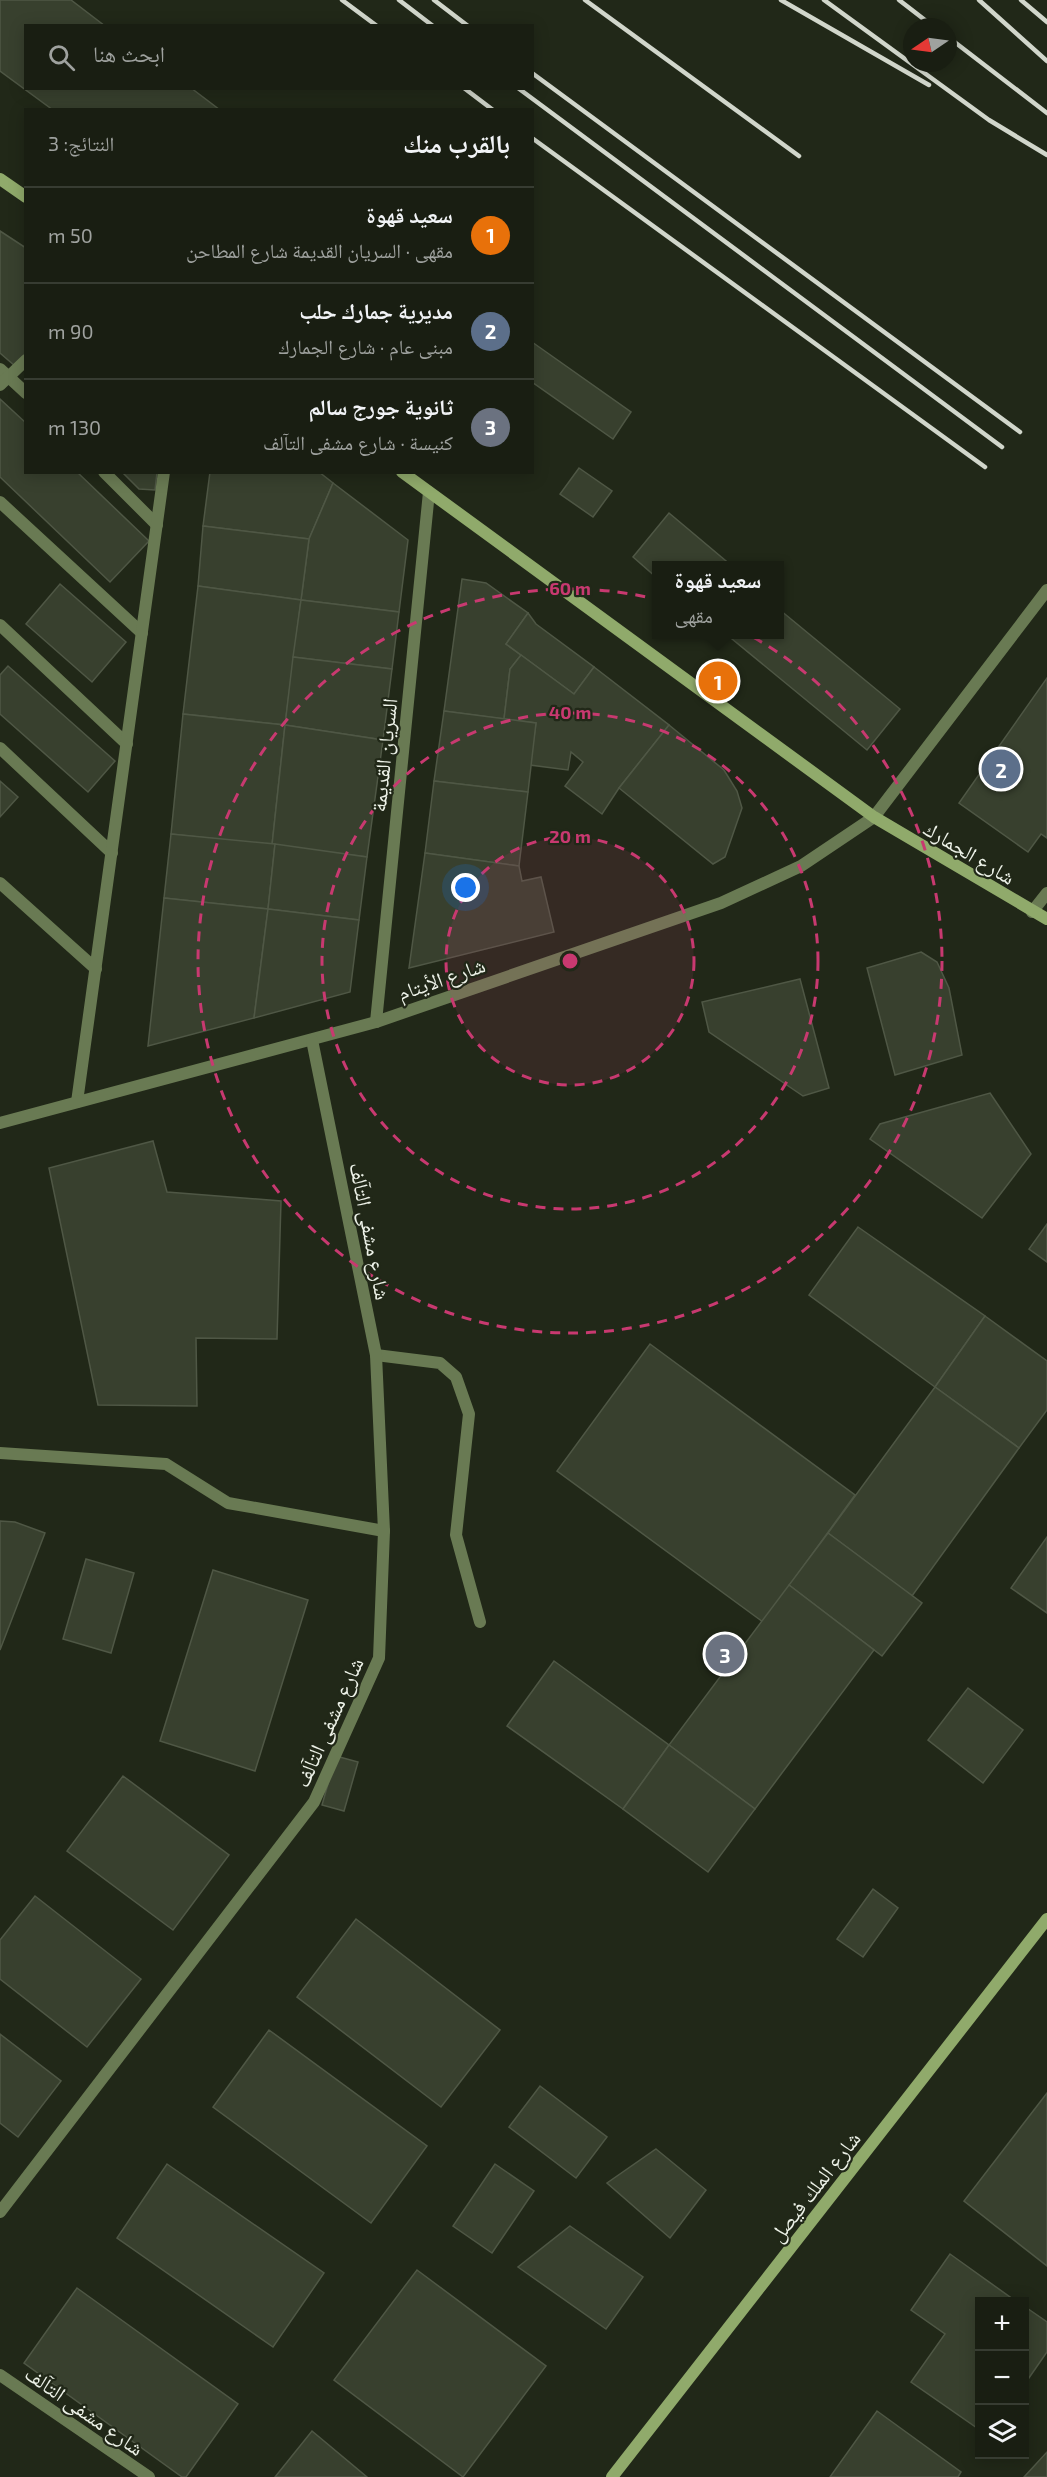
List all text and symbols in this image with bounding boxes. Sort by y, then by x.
north arrow [903,18,957,72]
search box [24,24,534,90]
text: ابحث هنا [93,40,165,66]
icon: search [45,41,78,74]
text: بالقرب منك [403,127,510,158]
text: النتائج: 3 [48,131,114,155]
text: سعيد قهوة [366,201,453,227]
text: 50 m [48,223,93,247]
text: 1 [486,223,495,247]
text: مقهى · السريان القديمة شارع المطاحن [186,238,453,262]
text: مديرية جمارك حلب [299,297,453,323]
text: 90 m [48,319,94,343]
text: 2 [485,319,496,343]
text: مبنى عام · شارع الجمارك [278,334,453,358]
text: ثانوية جورج سالم [309,393,453,419]
text: 130 m [48,415,101,439]
text: 3 [485,415,496,439]
text: كنيسة · شارع مشفى التآلف [263,430,453,454]
popup [652,561,784,639]
text: سعيد قهوة [675,566,761,592]
text: 60 m [549,577,591,599]
text: مقهى [675,603,713,627]
pin: 1 [698,658,738,704]
street label: السريان القديمة [365,697,402,813]
text: 40 m [549,701,591,723]
pin: 2 [982,746,1020,792]
street label: شارع الجمارك [919,815,1020,891]
text: 20 m [549,825,591,847]
your location [451,873,480,902]
street label: شارع الأيتام [394,951,489,1007]
centre of rings [560,951,580,971]
street label: شارع مشفى التآلف [343,1160,397,1302]
pin: 3 [706,1632,744,1676]
street label: شارع مشفى التآلف [288,1653,370,1792]
street label: شارع الملك فيصل [763,2126,866,2247]
map controls [975,2297,1029,2459]
button: + [975,2297,1029,2351]
button: − [975,2351,1029,2405]
street label: شارع مشفى التآلف [20,2360,149,2462]
button: layers [975,2405,1029,2459]

